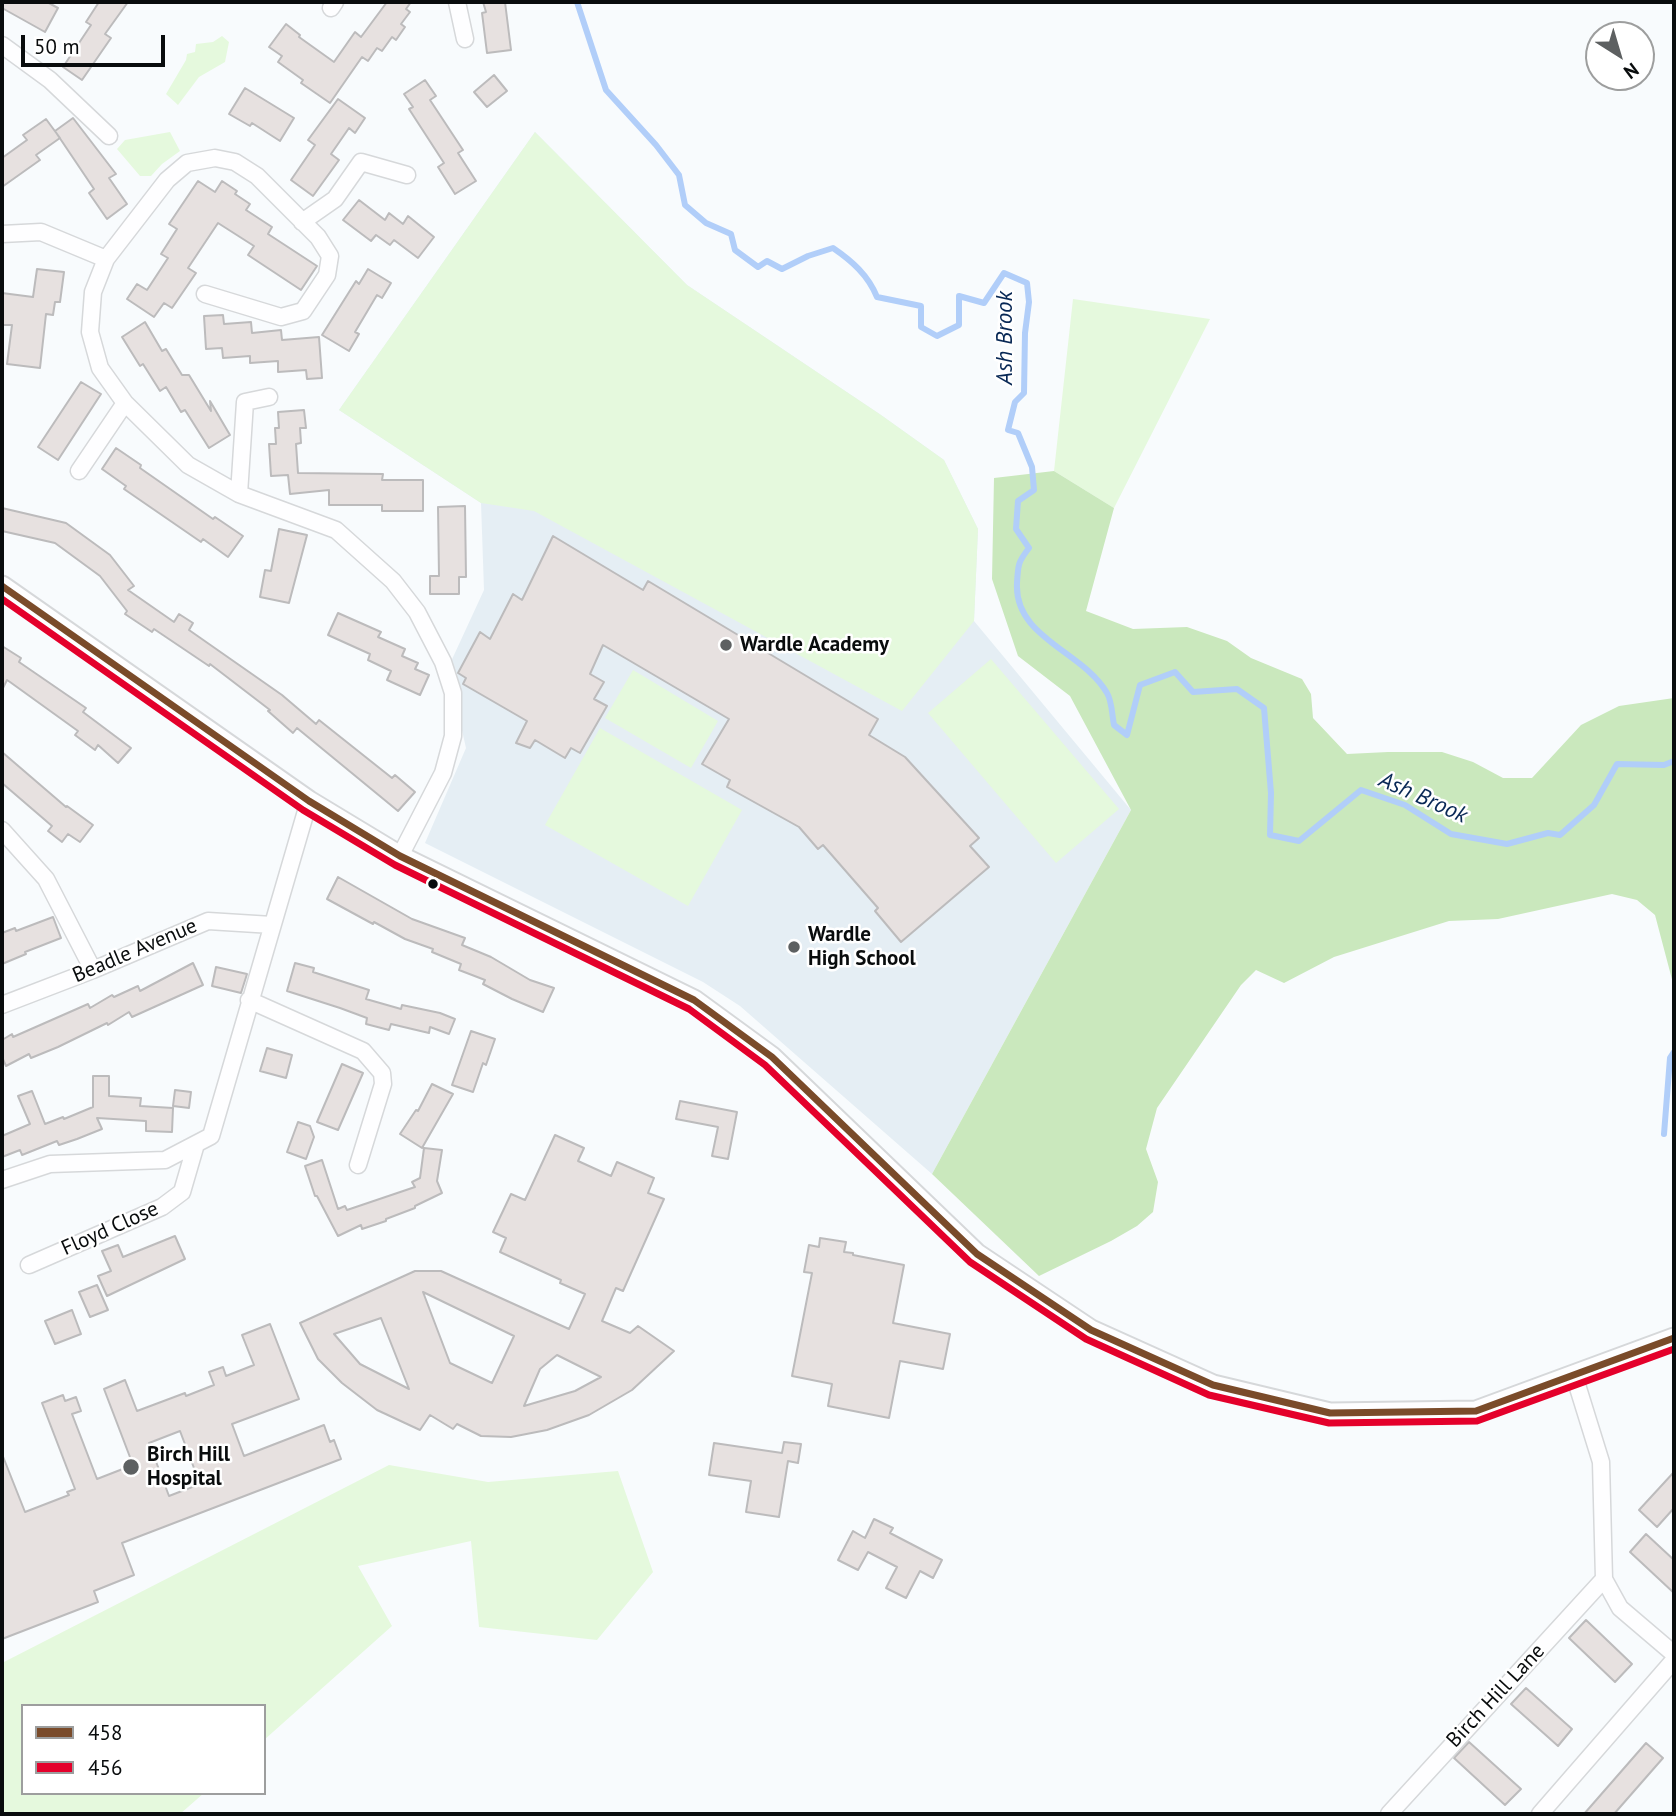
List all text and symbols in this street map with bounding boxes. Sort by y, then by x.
scale bar [24,21,168,65]
north arrow [1585,21,1655,91]
text: 50 m [34,33,80,60]
text: N [1619,58,1644,85]
water label: Ash Brook [991,291,1019,385]
place label: Wardle Academy [740,632,889,658]
marker: Wardle Academy [718,637,734,653]
water label: Ash Brook [1375,766,1471,830]
unlabelled marker [426,877,440,891]
street label: Beadle Avenue [69,913,201,989]
place label: Wardle High School [808,922,916,972]
marker: Wardle High School [786,939,802,955]
street label: Floyd Close [58,1196,162,1262]
place label: Birch Hill Hospital [147,1442,230,1492]
marker: Birch Hill Hospital [121,1457,141,1477]
street label: Birch Hill Lane [1442,1639,1550,1753]
legend [21,1704,266,1795]
text: 458 [88,1719,122,1746]
text: 456 [88,1754,122,1781]

